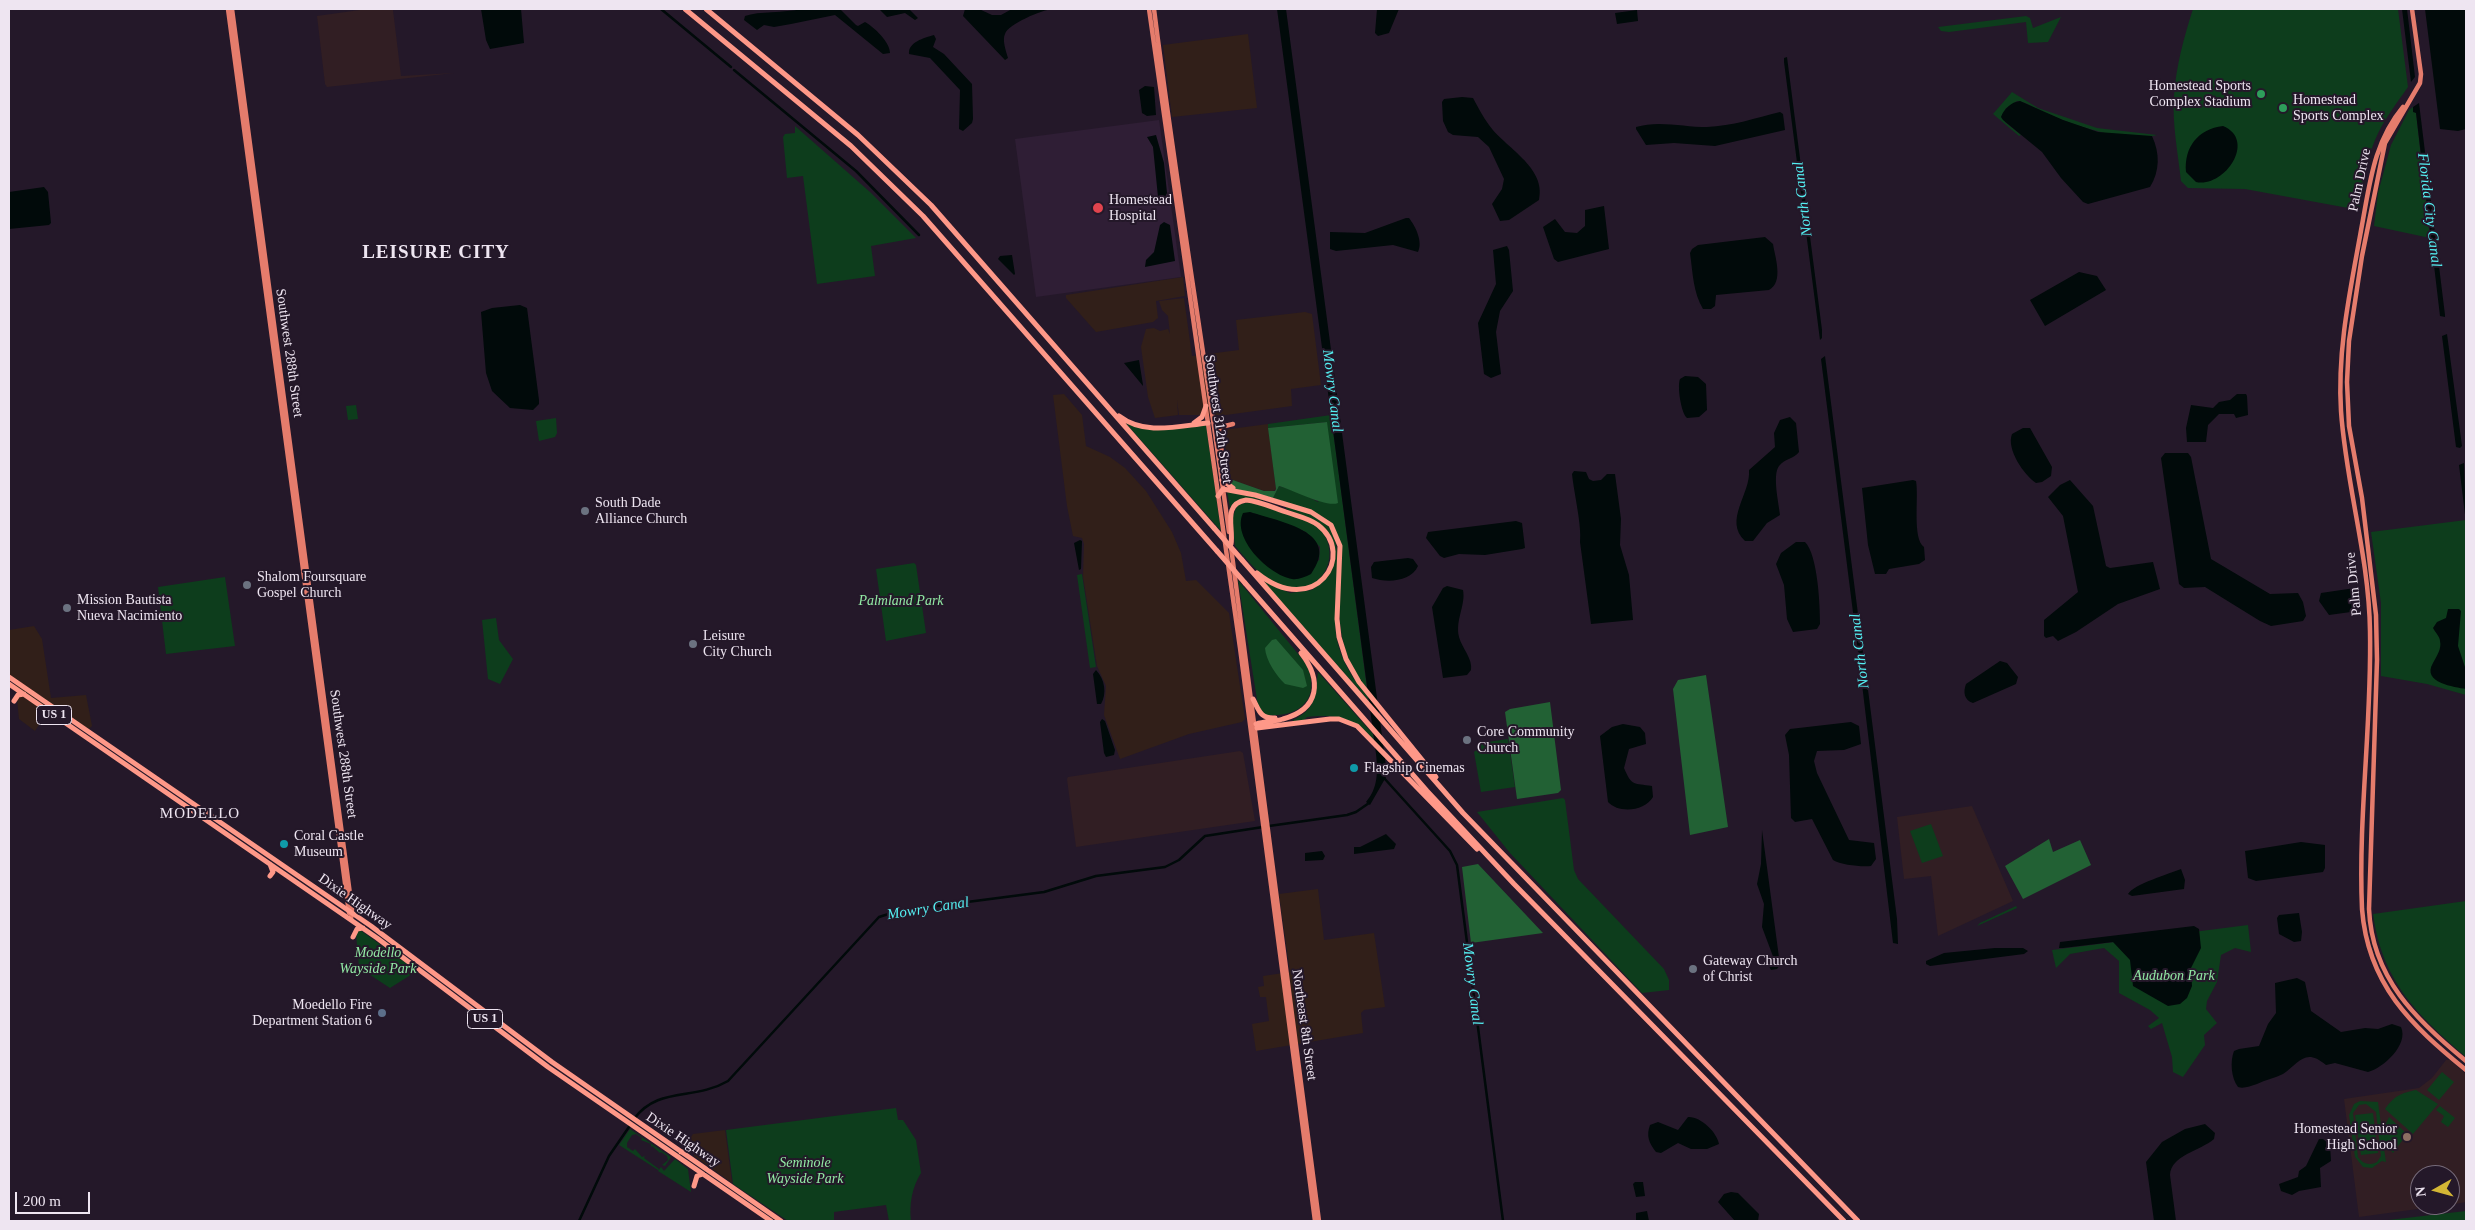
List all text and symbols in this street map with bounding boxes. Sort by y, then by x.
place label: Homestead Sports Complex Stadium [2149,78,2251,110]
marker: Homestead Sports Complex Stadium [2255,88,2267,100]
place label: Homestead Sports Complex [2293,92,2384,124]
marker: Homestead Sports Complex [2277,102,2289,114]
street label: Palm Drive [2345,147,2375,213]
water label: Florida City Canal [2413,152,2445,268]
water label: North Canal [1789,160,1817,238]
place label: Homestead Hospital [1109,192,1172,224]
marker: Homestead Hospital [1091,201,1105,215]
district label: LEISURE CITY [361,242,511,264]
street label: Southwest 288th Street [272,288,306,418]
water label: Mowry Canal [1318,349,1346,433]
street label: Southwest 312th Street [1201,354,1235,484]
place label: South Dade Alliance Church [595,495,687,528]
marker: South Dade Alliance Church [579,505,591,517]
street label: Palm Drive [2342,551,2366,617]
place label: Shalom Foursquare Gospel Church [257,569,366,602]
marker: Shalom Foursquare Gospel Church [241,579,253,591]
place label: Mission Bautista Nueva Nacimiento [77,592,182,624]
park label: Palmland Park [858,593,944,609]
marker: Mission Bautista Nueva Nacimiento [61,602,73,614]
water label: North Canal [1846,612,1874,690]
place label: Leisure City Church [703,628,772,660]
marker: Leisure City Church [687,638,699,650]
street label: Southwest 288th Street [326,689,360,819]
road number: US 1 [36,706,72,724]
place label: Core Community Church [1477,724,1575,756]
marker: Core Community Church [1461,734,1473,746]
place label: Flagship Cinemas [1364,760,1465,776]
marker: Flagship Cinemas [1348,762,1360,774]
district label: MODELLO [159,805,241,823]
place label: Coral Castle Museum [294,828,364,860]
marker: Coral Castle Museum [278,838,290,850]
street label: Dixie Highway [315,870,395,934]
water label: Mowry Canal [886,894,970,924]
water label: Mowry Canal [1458,942,1486,1026]
park label: Modello Wayside Park [340,945,416,978]
place label: Gateway Church of Christ [1703,953,1797,986]
marker: Gateway Church of Christ [1687,963,1699,975]
street label: Northeast 8th Street [1288,968,1320,1082]
park label: Audubon Park [2133,968,2215,984]
place label: Moedello Fire Department Station 6 [252,997,372,1030]
marker: Moedello Fire Department Station 6 [376,1007,388,1019]
road number: US 1 [468,1010,502,1028]
street label: Dixie Highway [643,1109,723,1171]
place label: Homestead Senior High School [2294,1121,2397,1154]
marker: Homestead Senior High School [2401,1131,2413,1143]
park label: Seminole Wayside Park [767,1155,843,1188]
north arrow [2410,1165,2460,1215]
scale bar [18,1182,92,1214]
text: N [2413,1186,2429,1198]
text: 200 m [23,1193,61,1209]

